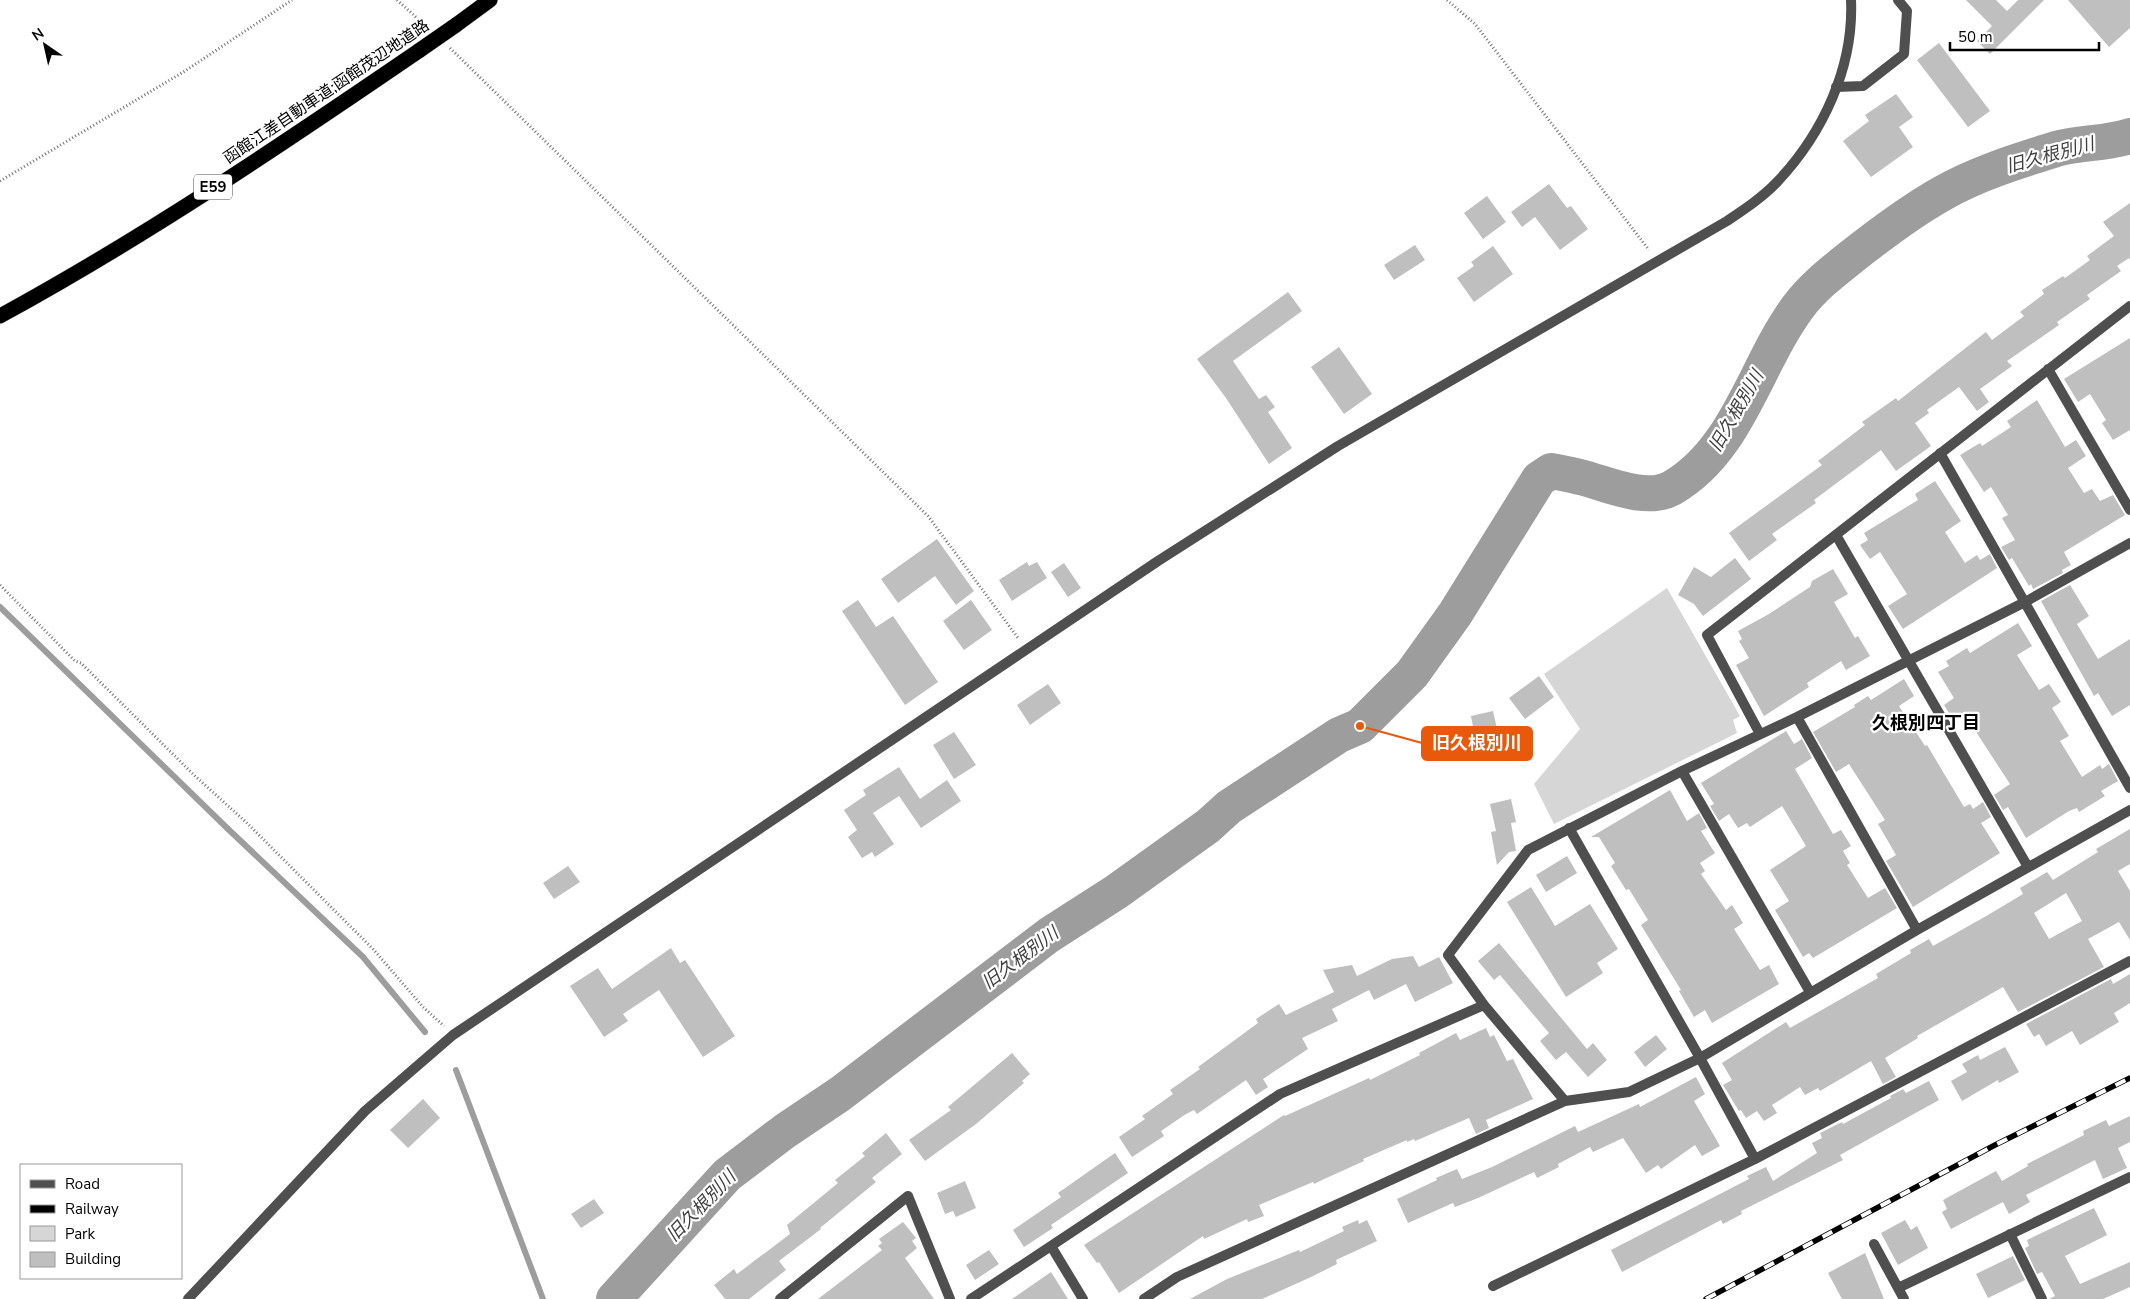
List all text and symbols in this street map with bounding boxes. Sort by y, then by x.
street label: 函館江差自動車道;函館茂辺地道路 [219,15,434,169]
north arrow [20,20,70,70]
scale bar [1950,20,2099,52]
text: N [28,24,48,45]
text: 50 m [1958,27,1993,47]
water label: 旧久根別川 [2003,131,2099,178]
road number: E59 [194,174,232,200]
water label: 旧久根別川 [1703,364,1770,456]
district label: 久根別四丁目 [1872,711,1980,735]
callout: 旧久根別川 [1422,727,1532,760]
text: 旧久根別川 [1432,731,1522,755]
water label: 旧久根別川 [977,920,1065,995]
legend [20,1164,182,1279]
water label: 旧久根別川 [661,1164,742,1247]
text: Road [65,1174,100,1194]
text: Railway [65,1199,119,1219]
text: Park [65,1224,95,1244]
text: Building [65,1249,121,1269]

